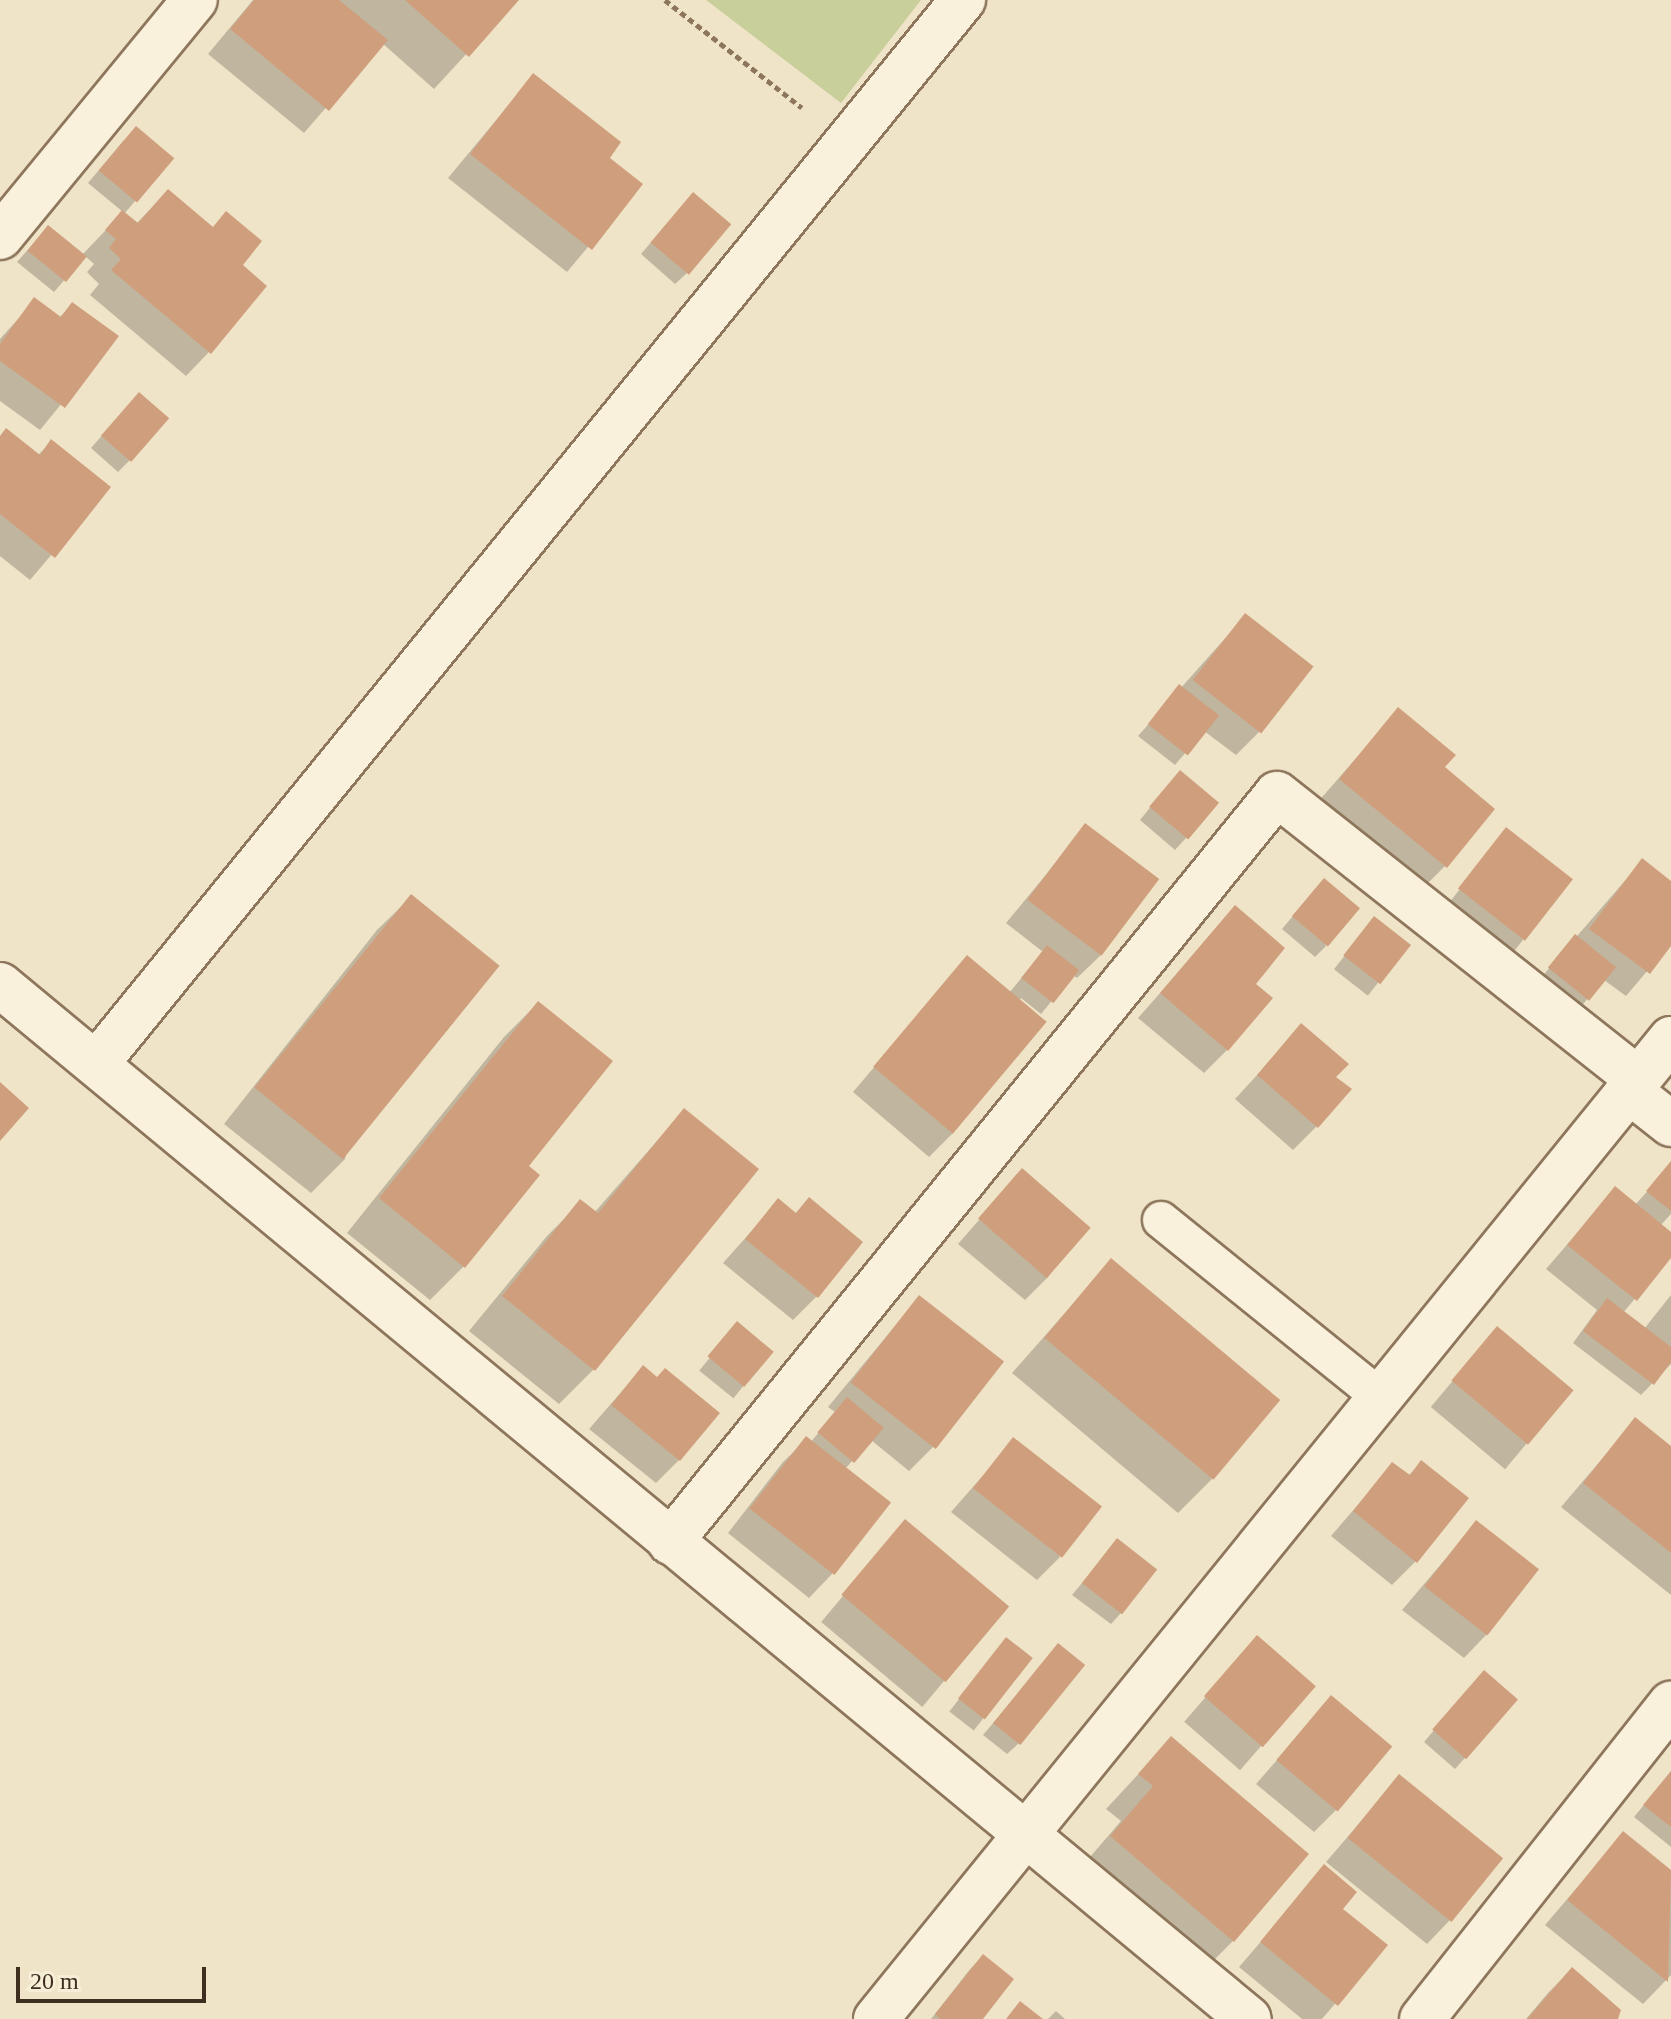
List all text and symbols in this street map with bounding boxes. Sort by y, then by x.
scale bar [20,1951,210,2001]
text: 20 m [30,1968,79,1994]

